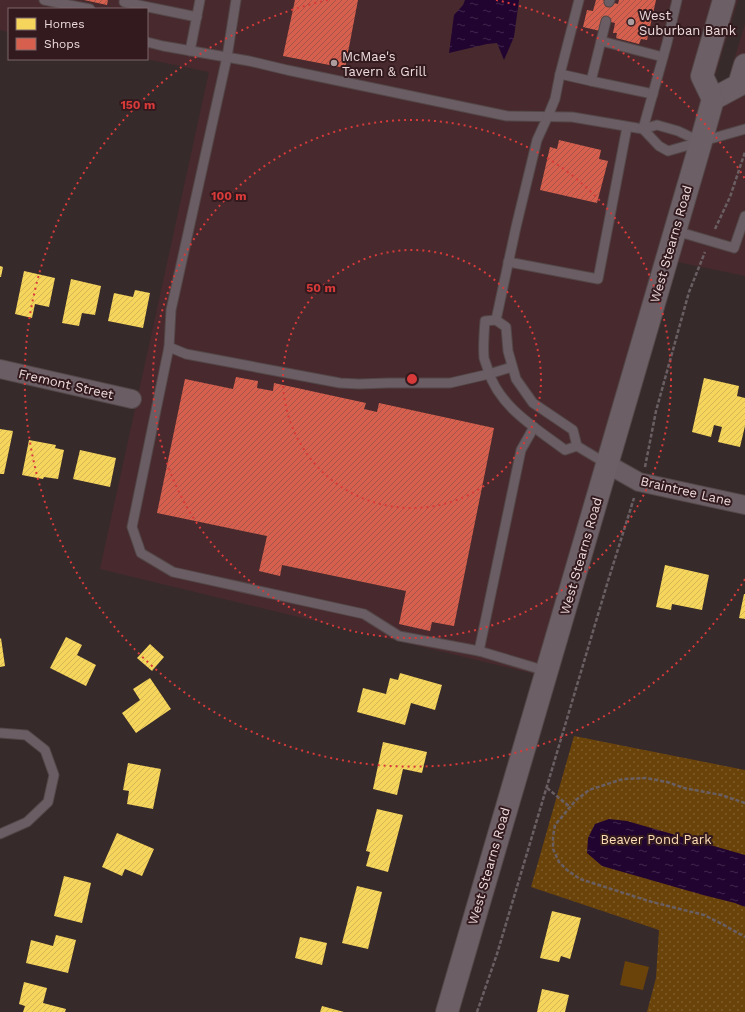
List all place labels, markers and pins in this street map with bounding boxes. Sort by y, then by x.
place label: West Suburban Bank [639,8,737,38]
marker: West Suburban Bank [626,17,636,27]
place label: McMae's Tavern & Grill [342,49,426,79]
marker: McMae's Tavern & Grill [329,58,339,68]
centre of rings [405,372,419,386]

